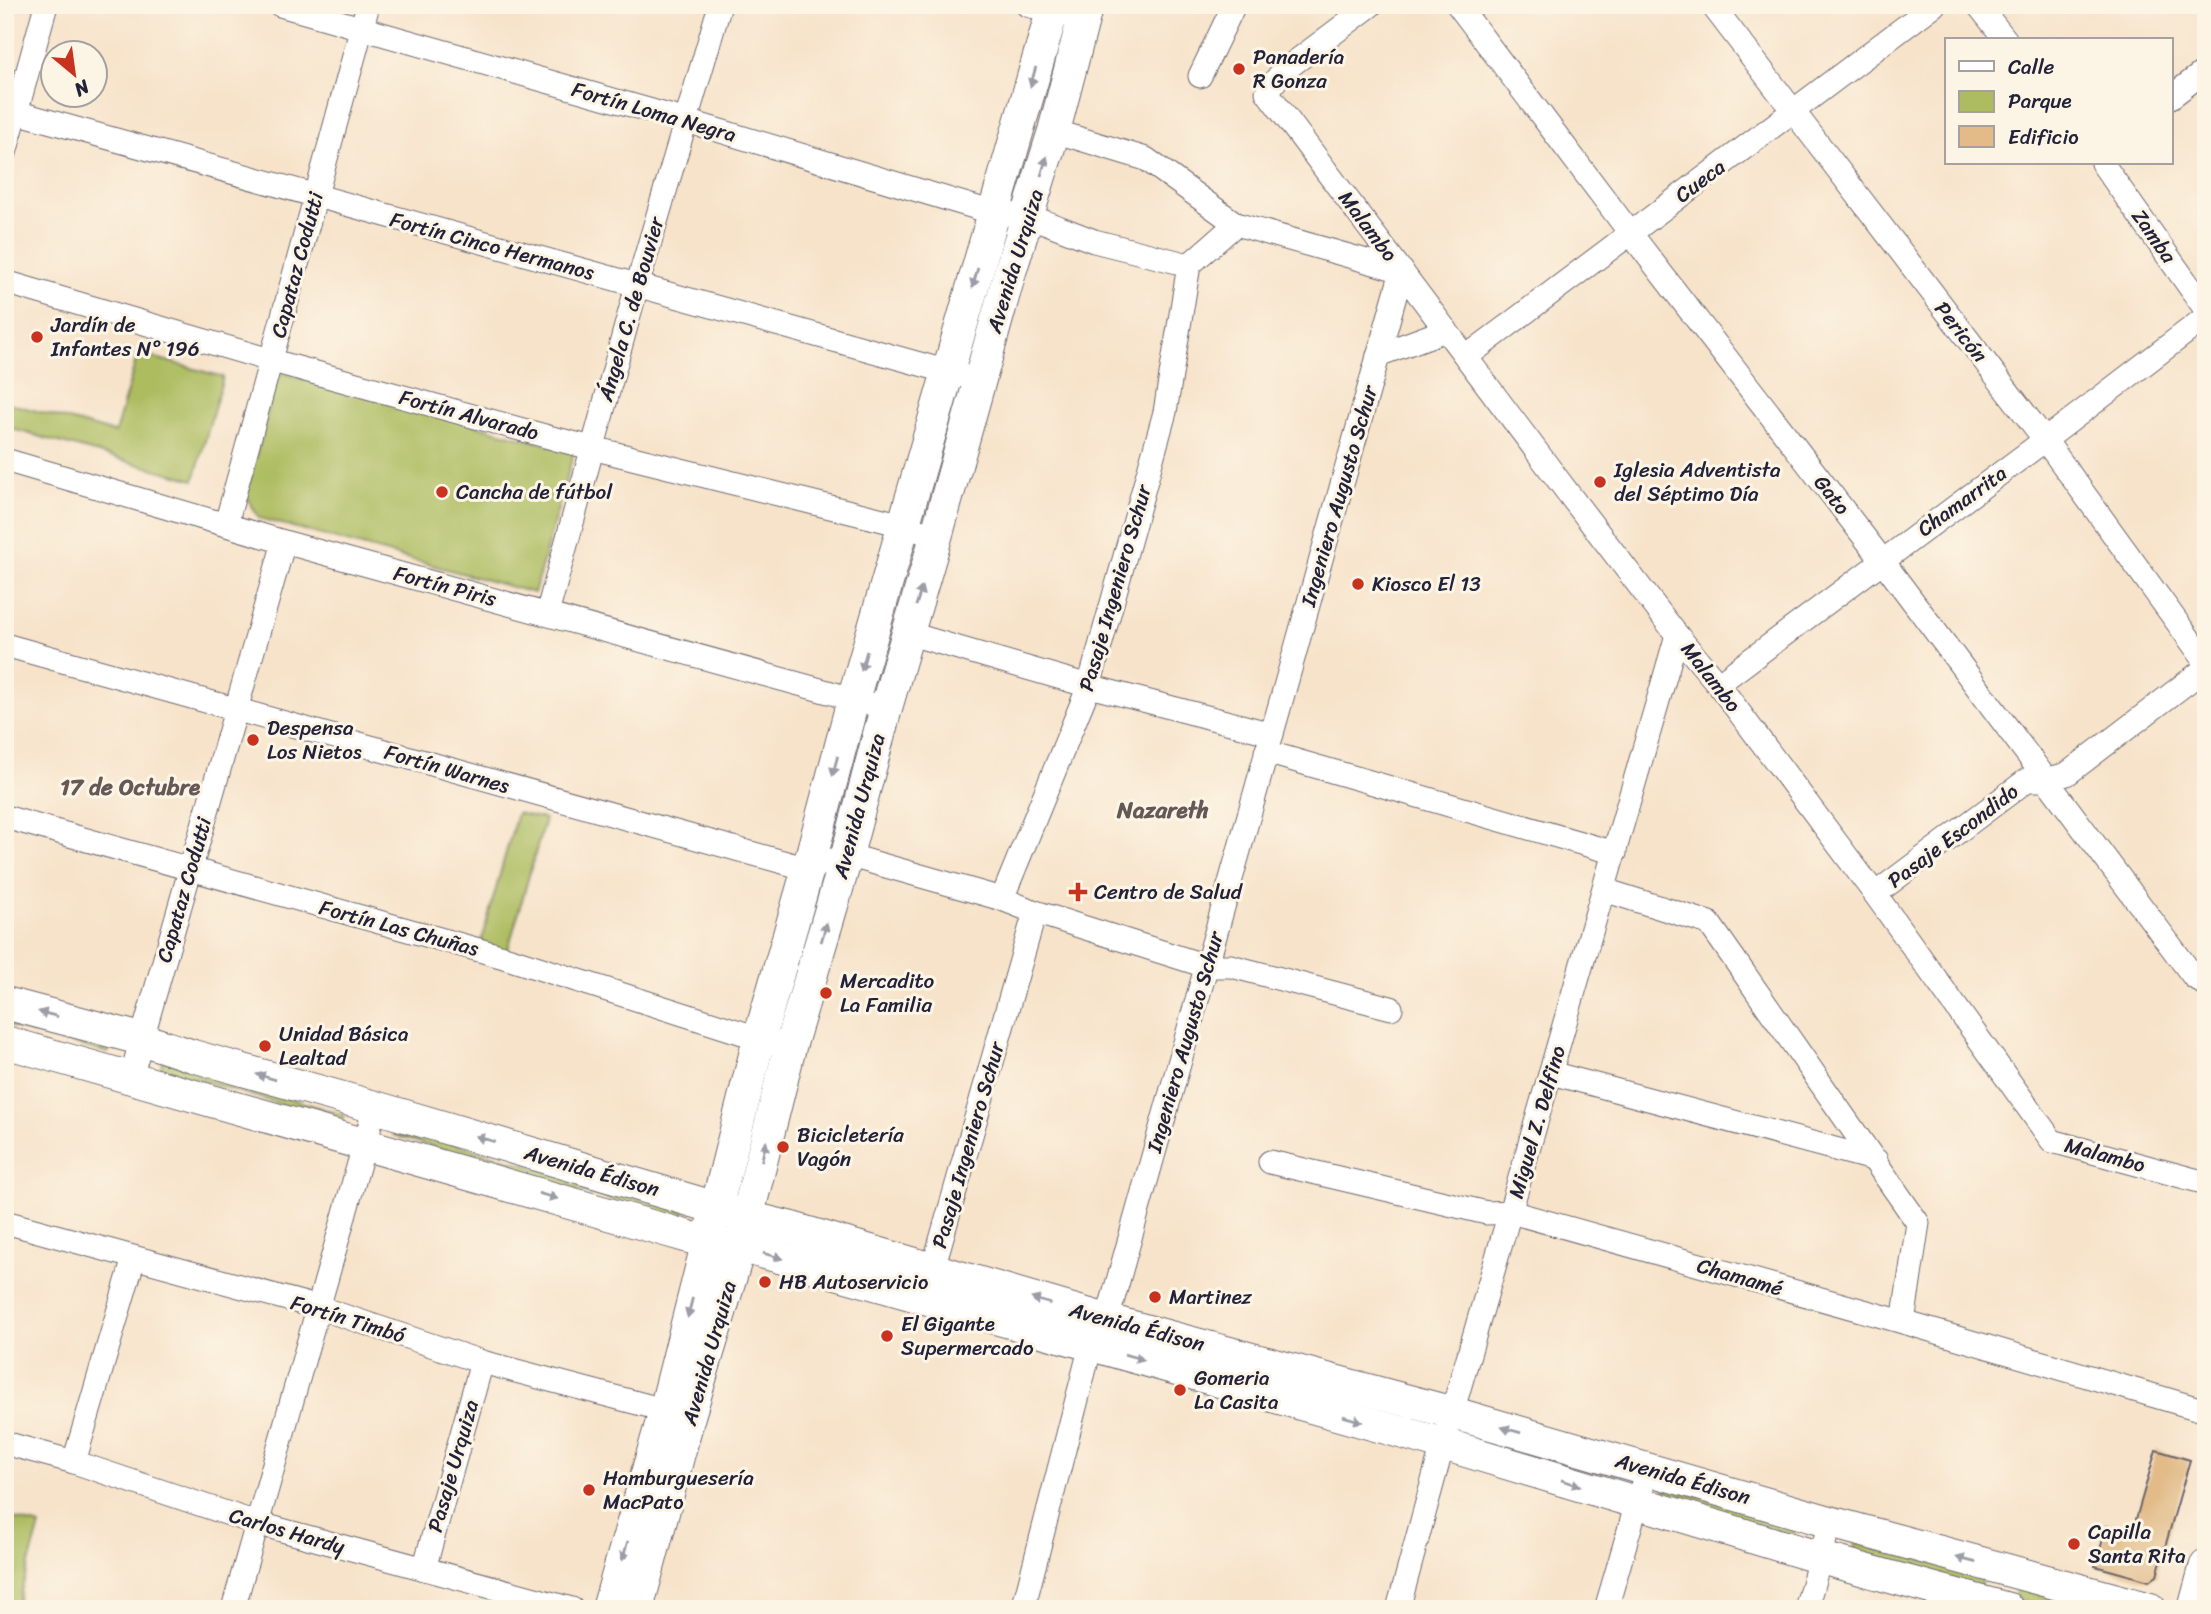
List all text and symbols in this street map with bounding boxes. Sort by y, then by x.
north arrow [38,38,108,108]
place label: Panadería R Gonza [1253,38,1345,100]
legend [1945,38,2172,164]
text: Calle [2008,48,2055,86]
marker: Panadería R Gonza [1231,61,1247,77]
one-way arrow [1027,67,1037,88]
text: N [68,70,97,106]
street label: Fortín Loma Negra [567,70,741,154]
text: Parque [2008,82,2072,120]
text: Edificio [2008,118,2079,156]
street label: Cueca [1666,149,1734,213]
one-way arrow [1040,155,1050,176]
street label: Malambo [1328,182,1408,270]
street label: Avenida Urquiza [975,184,1055,339]
street label: Capataz Codutti [259,187,335,342]
street label: Fortín Cinco Hermanos [386,200,599,292]
street label: Zamba [2121,201,2187,272]
street label: Ángela C. de Bouvier [586,211,676,407]
one-way arrow [969,268,979,289]
street label: Pericón [1924,293,1998,371]
place label: Jardín de Infantes N° 196 [50,306,200,368]
marker: Jardín de Infantes N° 196 [29,329,45,345]
street label: Fortín Alvarado [395,378,543,452]
street label: Ingeniero Augusto Schur [1289,380,1389,612]
place label: Iglesia Adventista del Séptimo Día [1613,451,1781,513]
street label: Chamarrita [1909,455,2016,547]
street label: Gato [1804,466,1861,524]
place label: Cancha de fútbol [456,473,613,511]
marker: Iglesia Adventista del Séptimo Día [1592,474,1608,490]
street label: Pasaje Ingeniero Schur [1067,479,1163,696]
marker: Cancha de fútbol [434,484,450,500]
street label: Fortín Piris [389,554,501,618]
place label: Kiosco El 13 [1372,565,1481,603]
marker: Kiosco El 13 [1350,576,1366,592]
one-way arrow [914,585,924,606]
street label: Malambo [1671,633,1751,721]
one-way arrow [858,651,868,672]
place label: Despensa Los Nietos [267,709,362,771]
street label: Avenida Urquiza [821,729,897,884]
marker: Despensa Los Nietos [245,732,261,748]
street label: Fortín Warnes [380,733,514,805]
one-way arrow [829,755,840,777]
district label: 17 de Octubre [60,767,201,808]
street label: Pasaje Escondido [1879,774,2027,898]
district label: Nazareth [1116,790,1209,831]
street label: Capataz Codutti [145,812,223,967]
place label: Centro de Salud [1094,873,1244,911]
marker: Centro de Salud [1068,882,1088,902]
street label: Fortín Las Chuñas [315,888,483,968]
one-way arrow [820,921,830,942]
street label: Ingeniero Augusto Schur [1135,926,1235,1158]
place label: Mercadito La Familia [840,962,935,1024]
marker: Mercadito La Familia [818,985,834,1001]
one-way arrow [37,1008,59,1019]
place label: Unidad Básica Lealtad [279,1015,409,1077]
street label: Pasaje Ingeniero Schur [920,1036,1016,1253]
marker: Unidad Básica Lealtad [257,1038,273,1054]
street label: Miguel Z. Delfino [1497,1041,1577,1203]
one-way arrow [256,1071,277,1081]
place label: Bicicletería Vagón [797,1116,904,1178]
street label: Malambo [2061,1126,2149,1184]
street label: Avenida Édison [519,1133,664,1208]
one-way arrow [474,1134,495,1144]
marker: Bicicletería Vagón [775,1139,791,1155]
one-way arrow [759,1140,770,1162]
one-way arrow [538,1192,559,1202]
street label: Chamamé [1692,1247,1788,1307]
one-way arrow [763,1251,784,1261]
place label: HB Autoservicio [779,1263,928,1301]
marker: HB Autoservicio [757,1274,773,1290]
street label: Avenida Urquiza [670,1276,748,1431]
place label: Martinez [1169,1278,1253,1316]
street label: Fortín Timbó [286,1284,410,1355]
marker: Martinez [1147,1289,1163,1305]
street label: Avenida Édison [1064,1290,1209,1363]
one-way arrow [1030,1295,1052,1306]
one-way arrow [684,1297,695,1319]
place label: El Gigante Supermercado [901,1305,1034,1367]
marker: El Gigante Supermercado [879,1328,895,1344]
one-way arrow [1123,1352,1144,1362]
place label: Gomeria La Casita [1194,1359,1279,1421]
marker: Gomeria La Casita [1172,1382,1188,1398]
street label: Pasaje Urquiza [416,1395,490,1537]
one-way arrow [1342,1414,1363,1424]
one-way arrow [1501,1424,1522,1434]
street label: Avenida Édison [1610,1441,1755,1516]
place label: Hamburguesería MacPato [603,1459,754,1521]
one-way arrow [1560,1479,1581,1489]
marker: Hamburguesería MacPato [581,1482,597,1498]
street label: Carlos Hardy [225,1496,350,1566]
place label: Capilla Santa Rita [2088,1513,2186,1575]
marker: Capilla Santa Rita [2066,1536,2082,1552]
one-way arrow [619,1541,629,1562]
one-way arrow [1955,1554,1976,1564]

